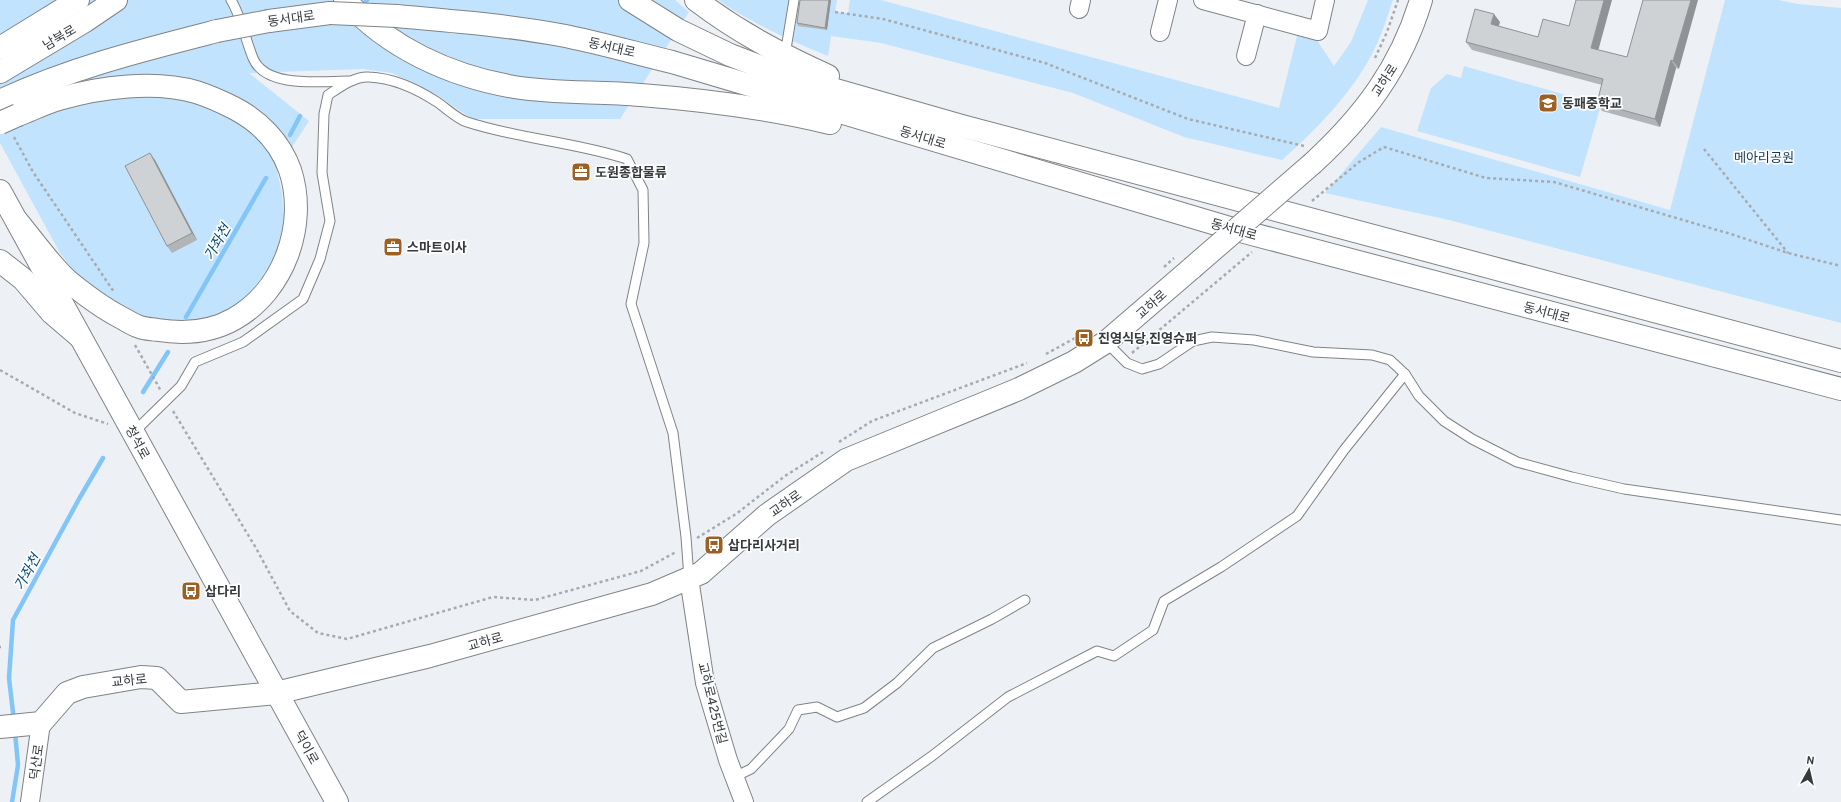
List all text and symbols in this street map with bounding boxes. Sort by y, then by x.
street label: 동서대로 [266,9,316,31]
street label: 남북로 [41,23,80,55]
street label: 동서대로 [586,36,637,62]
street label: 교하로 [1369,62,1402,100]
school or university icon: 동패중학교 [1537,92,1559,114]
place label: 동패중학교 [1562,96,1622,113]
street label: 동서대로 [897,124,948,154]
park label: 메아리공원 [1734,151,1794,167]
office icon: 도원종합물류 [570,161,592,183]
place label: 도원종합물류 [595,165,667,182]
street label: 동서대로 [1208,217,1259,245]
water label: 가좌천 [201,221,236,264]
office icon: 스마트이사 [382,236,404,258]
place label: 스마트이사 [407,241,467,257]
street label: 교하로 [1134,288,1171,323]
street label: 동서대로 [1521,300,1572,328]
bus stop icon: 진영식당,진영슈퍼 [1073,327,1095,349]
place label: 진영식당,진영슈퍼 [1098,332,1197,348]
street label: 청석로 [121,423,152,463]
street label: 교하로 [767,488,805,521]
bus stop icon: 삽다리사거리 [703,534,725,556]
place label: 삽다리사거리 [728,539,800,555]
water label: 가좌천 [12,551,46,594]
bus stop icon: 삽다리 [180,580,202,602]
place label: 삽다리 [205,585,241,601]
street label: 교하로 [466,630,505,656]
street label: 교하로425번길 [693,661,729,746]
street label: 교하로 [111,672,148,692]
street label: 덕이로 [290,728,321,768]
street label: 덕산로 [28,743,48,781]
north arrow [1789,750,1829,790]
text: N [1805,754,1815,769]

